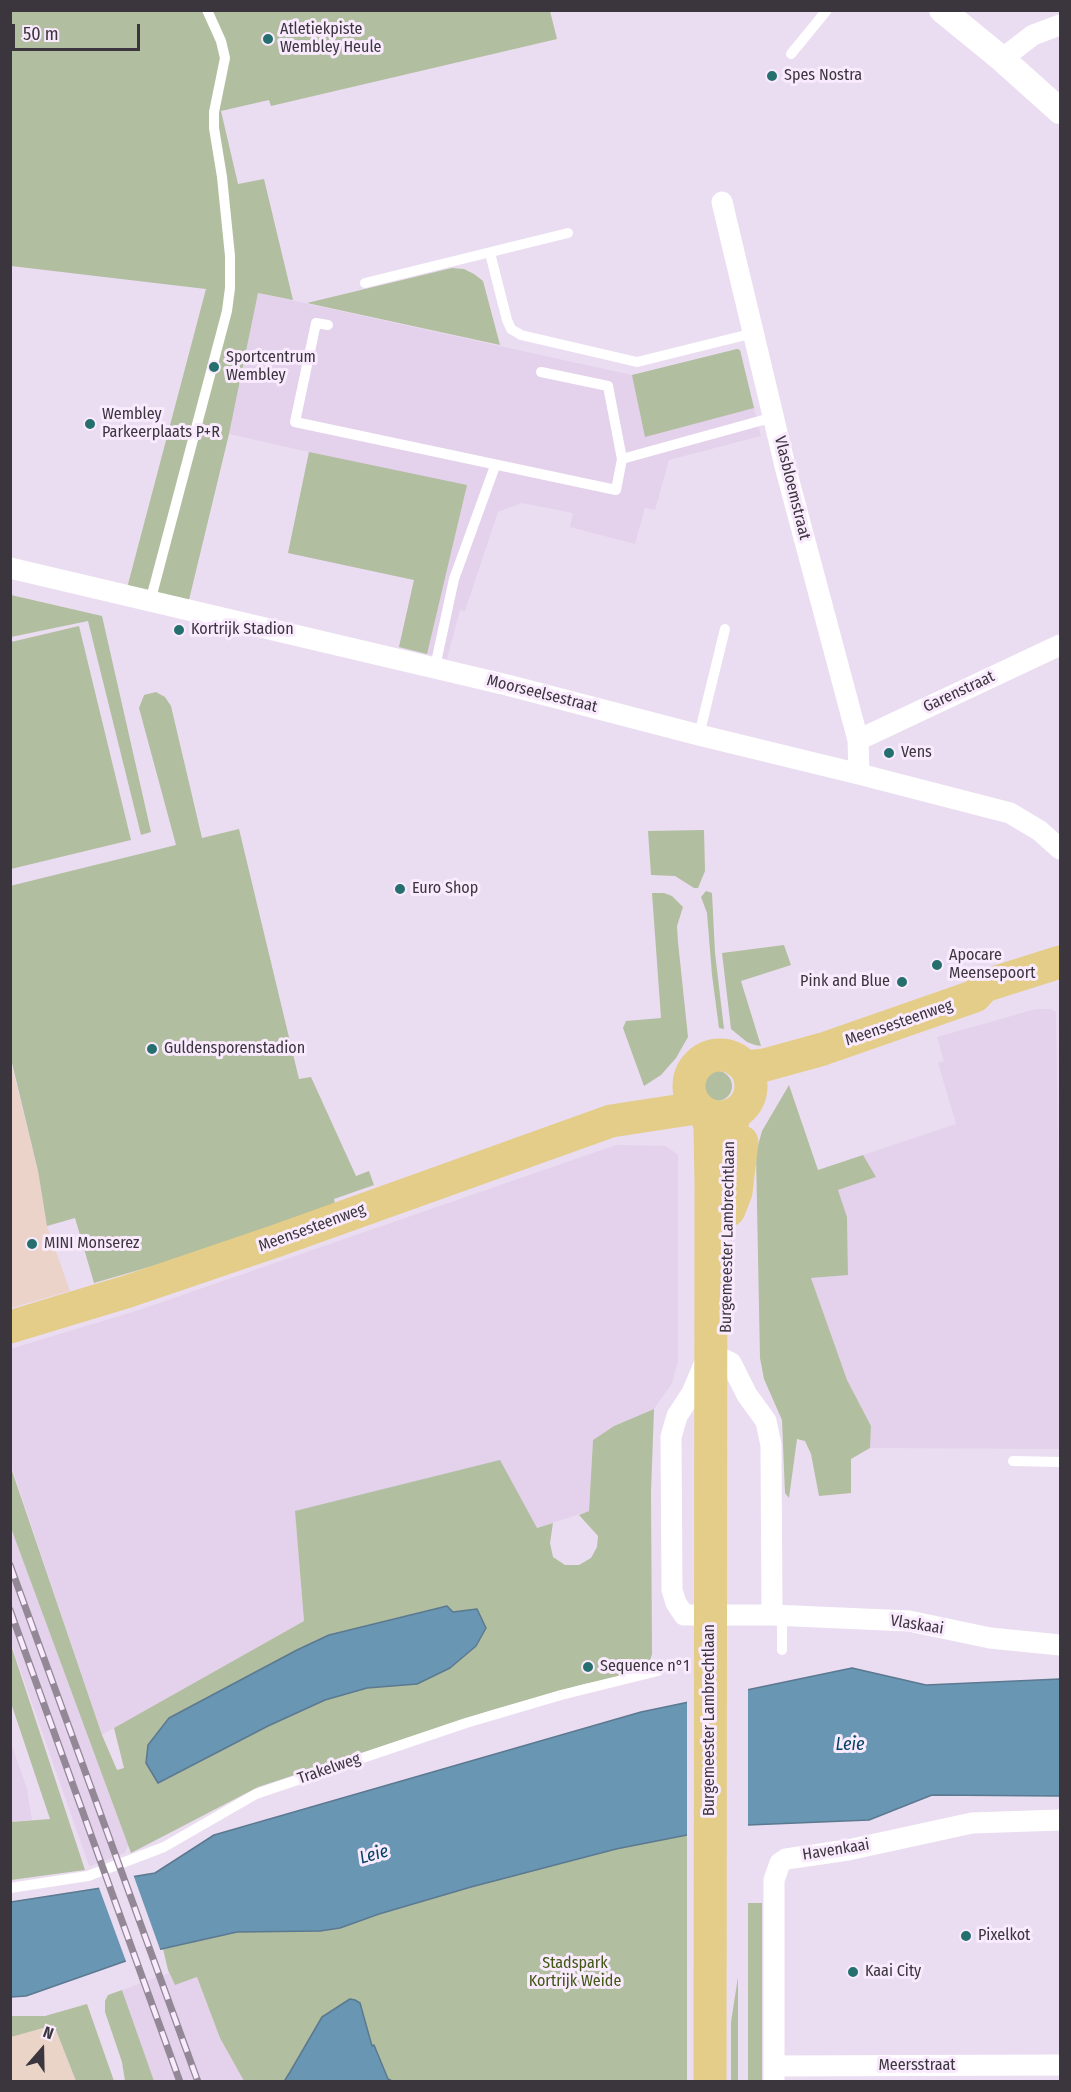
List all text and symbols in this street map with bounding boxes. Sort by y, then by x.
scale bar [15,12,142,50]
place label: Atletiekpiste Wembley Heule [280,20,381,58]
text: 50 m [23,23,59,45]
marker: Atletiekpiste Wembley Heule [261,32,275,46]
place label: Spes Nostra [784,66,862,86]
marker: Spes Nostra [765,69,779,83]
place label: Sportcentrum Wembley [226,348,316,386]
marker: Sportcentrum Wembley [207,360,221,374]
place label: Wembley Parkeerplaats P+R [102,405,220,443]
marker: Wembley Parkeerplaats P+R [83,417,97,431]
street label: Vlasbloemstraat [770,434,814,542]
place label: Kortrijk Stadion [191,620,294,640]
marker: Kortrijk Stadion [172,623,186,637]
street label: Garenstraat [920,667,998,717]
street label: Moorseelsestraat [485,671,599,717]
place label: Vens [901,743,932,763]
marker: Vens [882,746,896,760]
place label: Euro Shop [412,879,478,899]
marker: Euro Shop [393,882,407,896]
place label: Apocare Meensepoort [949,946,1036,984]
marker: Apocare Meensepoort [930,958,944,972]
place label: Pink and Blue [800,972,890,992]
marker: Pink and Blue [895,975,909,989]
street label: Meensesteenweg [843,996,955,1050]
place label: Guldensporenstadion [164,1039,305,1059]
marker: Guldensporenstadion [145,1042,159,1056]
street label: Burgemeester Lambrechtlaan [717,1141,739,1333]
street label: Meensesteenweg [256,1200,368,1256]
place label: MINI Monserez [44,1234,139,1254]
marker: MINI Monserez [25,1237,39,1251]
street label: Vlaskaai [889,1611,945,1639]
street label: Burgemeester Lambrechtlaan [700,1624,720,1816]
place label: Sequence n°1 [600,1657,690,1677]
marker: Sequence n°1 [581,1660,595,1674]
water label: Leie [835,1734,865,1756]
street label: Trakelweg [295,1749,363,1789]
street label: Havenkaai [801,1835,871,1865]
water label: Leie [357,1841,391,1869]
place label: Pixelkot [978,1926,1030,1946]
marker: Pixelkot [959,1929,973,1943]
park label: Stadspark Kortrijk Weide [529,1954,621,1992]
place label: Kaai City [865,1962,921,1982]
marker: Kaai City [846,1965,860,1979]
north arrow [12,2020,72,2080]
text: N [41,2022,56,2043]
street label: Meersstraat [878,2056,956,2076]

